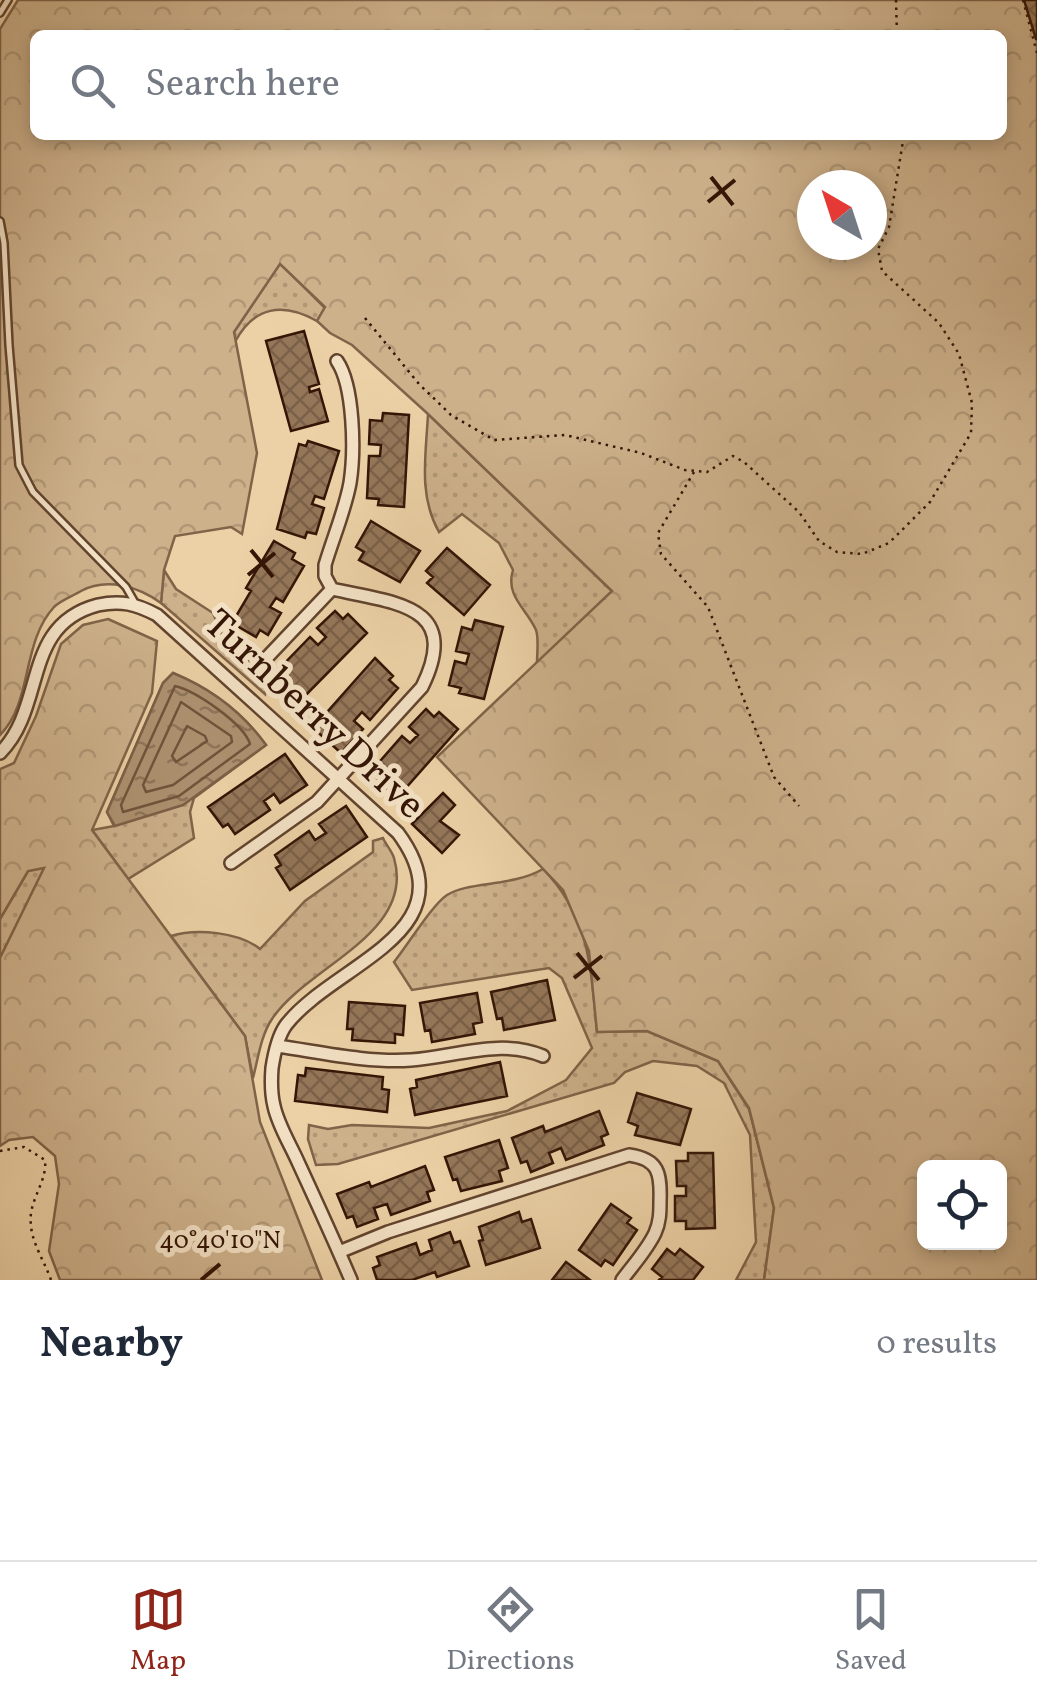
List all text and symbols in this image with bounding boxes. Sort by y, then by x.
search box [30,30,1007,140]
icon: search [65,58,120,113]
text: Search here [145,59,340,112]
north arrow [797,170,887,260]
street label: Turnberry Drive [190,598,436,834]
map controls [917,1160,1007,1250]
button: locate [917,1160,1007,1250]
text: 40°40'10"N [159,1224,281,1259]
text: Nearby [40,1316,183,1375]
text: 0 results [877,1323,997,1367]
tab: Map [130,1582,186,1681]
tab: Directions [446,1582,575,1681]
tab: Saved [835,1582,907,1681]

